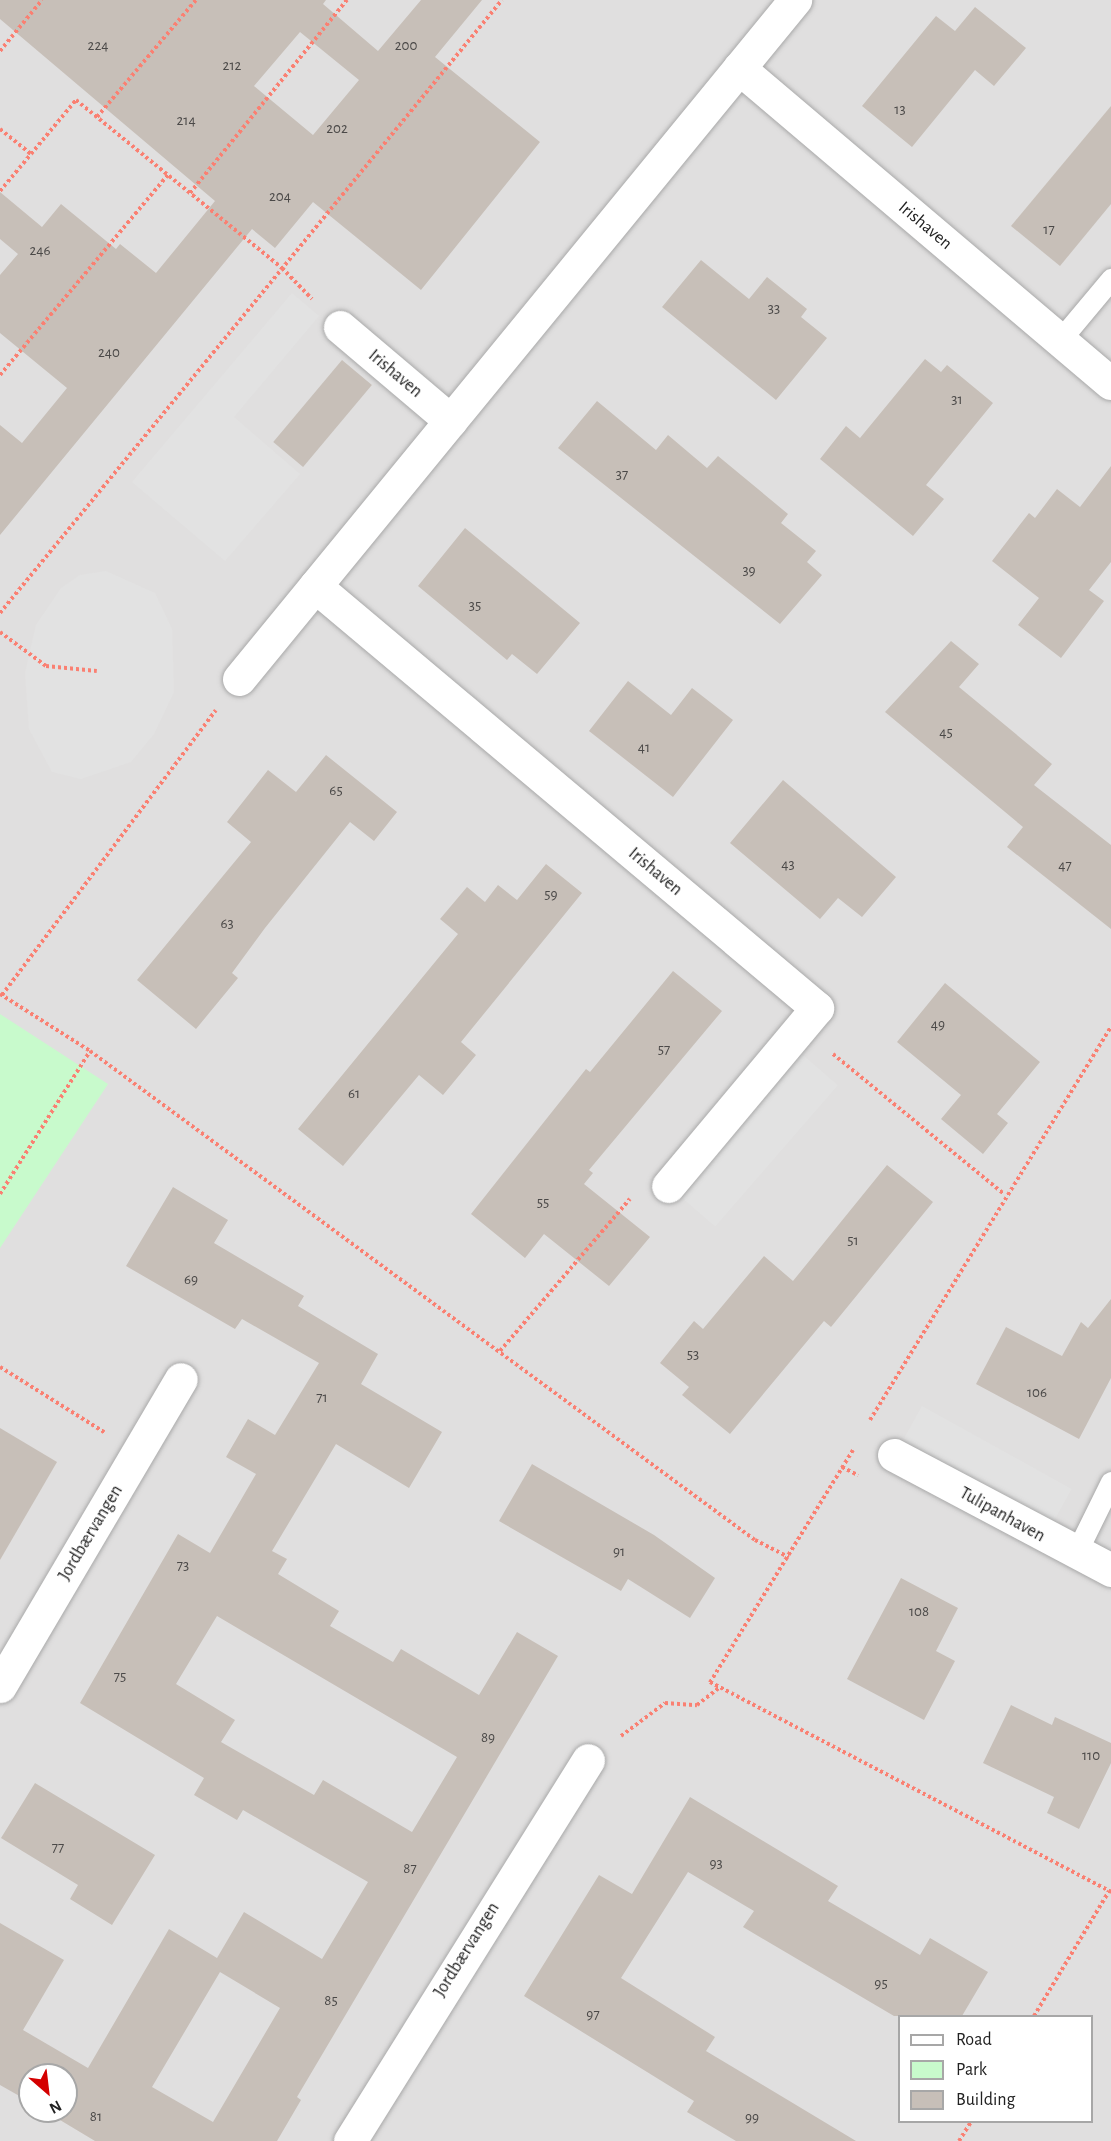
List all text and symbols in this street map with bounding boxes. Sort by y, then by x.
house number: 224 [88,37,108,55]
house number: 200 [395,37,417,55]
house number: 212 [223,57,241,75]
house number: 13 [894,101,906,119]
house number: 214 [176,112,196,130]
house number: 202 [326,120,348,138]
house number: 204 [269,188,291,206]
street label: Irishaven [894,197,956,255]
house number: 17 [1043,221,1055,239]
house number: 246 [29,242,51,260]
house number: 33 [768,300,780,318]
house number: 240 [98,344,120,362]
street label: Irishaven [364,345,426,403]
house number: 31 [951,391,963,409]
house number: 37 [616,466,628,484]
house number: 39 [742,562,756,580]
house number: 35 [469,597,481,615]
house number: 45 [939,724,953,742]
house number: 41 [638,739,650,757]
house number: 65 [329,782,343,800]
street label: Irishaven [624,843,686,901]
house number: 43 [781,856,795,874]
house number: 47 [1058,857,1072,875]
house number: 59 [544,886,558,904]
house number: 63 [220,915,234,933]
house number: 49 [931,1016,945,1034]
house number: 57 [658,1041,670,1059]
house number: 61 [348,1085,360,1103]
house number: 55 [537,1194,549,1212]
house number: 51 [847,1232,859,1250]
house number: 69 [184,1271,198,1289]
house number: 53 [687,1346,699,1364]
house number: 106 [1027,1384,1047,1402]
house number: 71 [316,1389,328,1407]
street label: Jordbærvangen [54,1481,128,1585]
street label: Tulipanhaven [955,1483,1049,1547]
house number: 91 [613,1543,625,1561]
house number: 73 [177,1557,189,1575]
house number: 108 [909,1603,929,1621]
house number: 75 [114,1668,126,1686]
house number: 89 [481,1729,495,1747]
house number: 110 [1082,1747,1100,1765]
house number: 77 [52,1839,64,1857]
house number: 93 [709,1855,723,1873]
house number: 87 [403,1860,417,1878]
street label: Jordbærvangen [429,1899,505,2001]
house number: 95 [874,1975,888,1993]
house number: 85 [324,1992,338,2010]
house number: 97 [586,2006,600,2024]
legend [898,2015,1093,2123]
text: Road [956,2031,992,2049]
text: Park [956,2061,987,2079]
north arrow [18,2063,78,2123]
text: Building [956,2091,1015,2109]
text: N [47,2097,64,2117]
house number: 81 [90,2108,102,2126]
house number: 99 [745,2109,759,2127]

